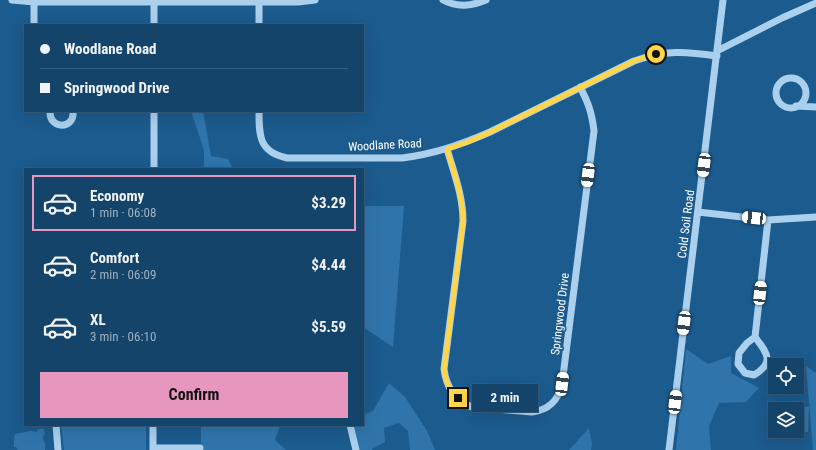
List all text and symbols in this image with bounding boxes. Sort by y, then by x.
text: Woodlane Road [64,40,157,58]
route start [647,45,665,63]
text: Springwood Drive [64,79,170,97]
street label: Woodlane Road [348,136,422,154]
car [697,152,711,178]
car [581,162,595,188]
icon: car [42,185,78,221]
text: Economy [90,187,144,205]
street label: Cold Soil Road [675,189,697,259]
text: $3.29 [311,194,346,212]
text: 1 min · 06:08 [90,205,156,220]
car [741,211,767,225]
icon: car [42,247,78,283]
text: Comfort [90,249,139,267]
text: $4.44 [311,256,346,274]
text: 2 min · 06:09 [90,267,156,282]
street label: Springwood Drive [548,272,572,356]
car [753,280,767,306]
icon: car [42,309,78,345]
car [677,310,691,336]
text: XL [90,311,106,329]
text: $5.59 [311,318,346,336]
text: 3 min · 06:10 [90,329,156,344]
map controls [768,358,804,438]
button: locate [768,358,804,394]
car [555,371,569,397]
button: Confirm [40,372,348,418]
callout: 2 min [472,384,538,412]
route end [449,389,467,407]
car [668,389,682,415]
text: 2 min [491,390,519,405]
button: layers [768,402,804,438]

